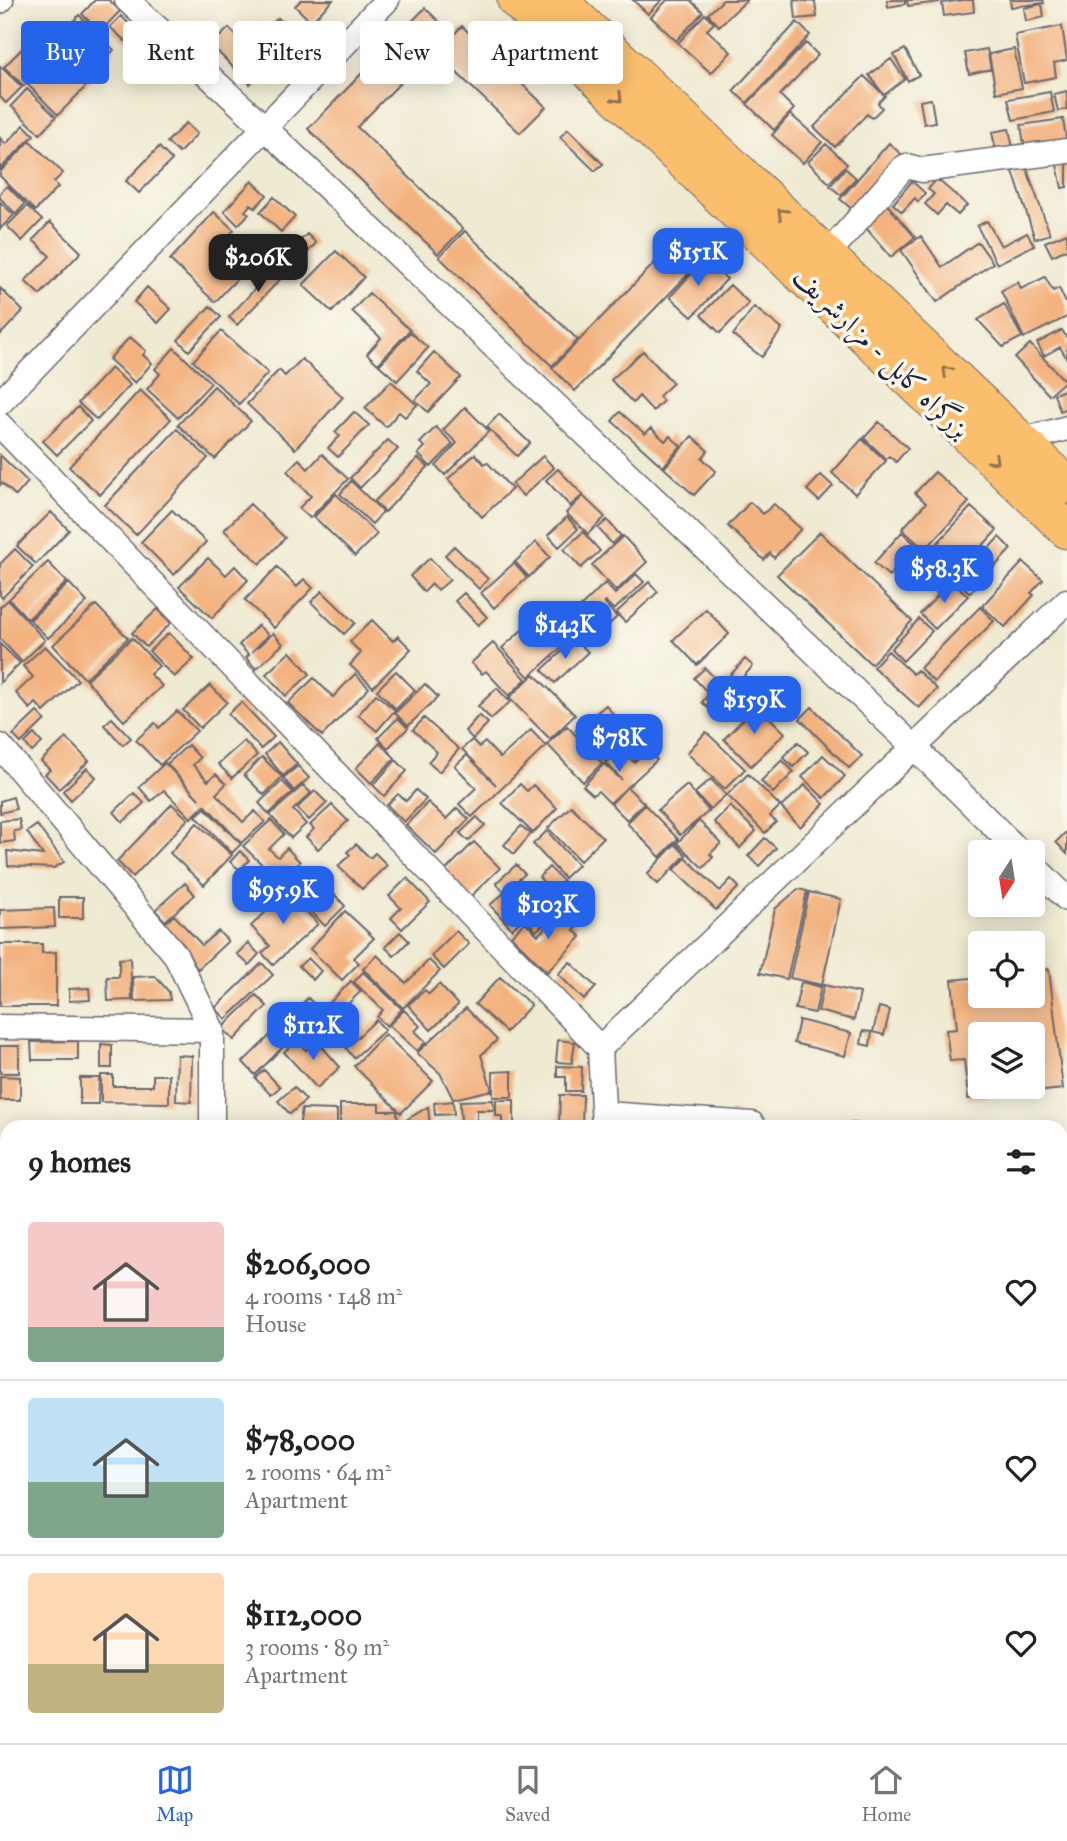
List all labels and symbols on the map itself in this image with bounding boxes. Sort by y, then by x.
one-way arrow [610,90,623,103]
one-way arrow [777,209,790,222]
pin: $151K [649,229,747,288]
pin: $206K [209,234,307,294]
street label: بزرگراه کابل - مزارشریف [784,258,978,447]
one-way arrow [942,366,955,379]
one-way arrow [986,451,999,464]
pin: $58.3K [887,546,1001,605]
pin: $143K [516,602,614,661]
pin: $159K [705,676,803,736]
pin: $78K [578,714,660,774]
north arrow [968,840,1045,917]
pin: $95.9K [226,866,340,926]
pin: $103K [499,881,597,941]
pin: $112K [264,1002,362,1062]

